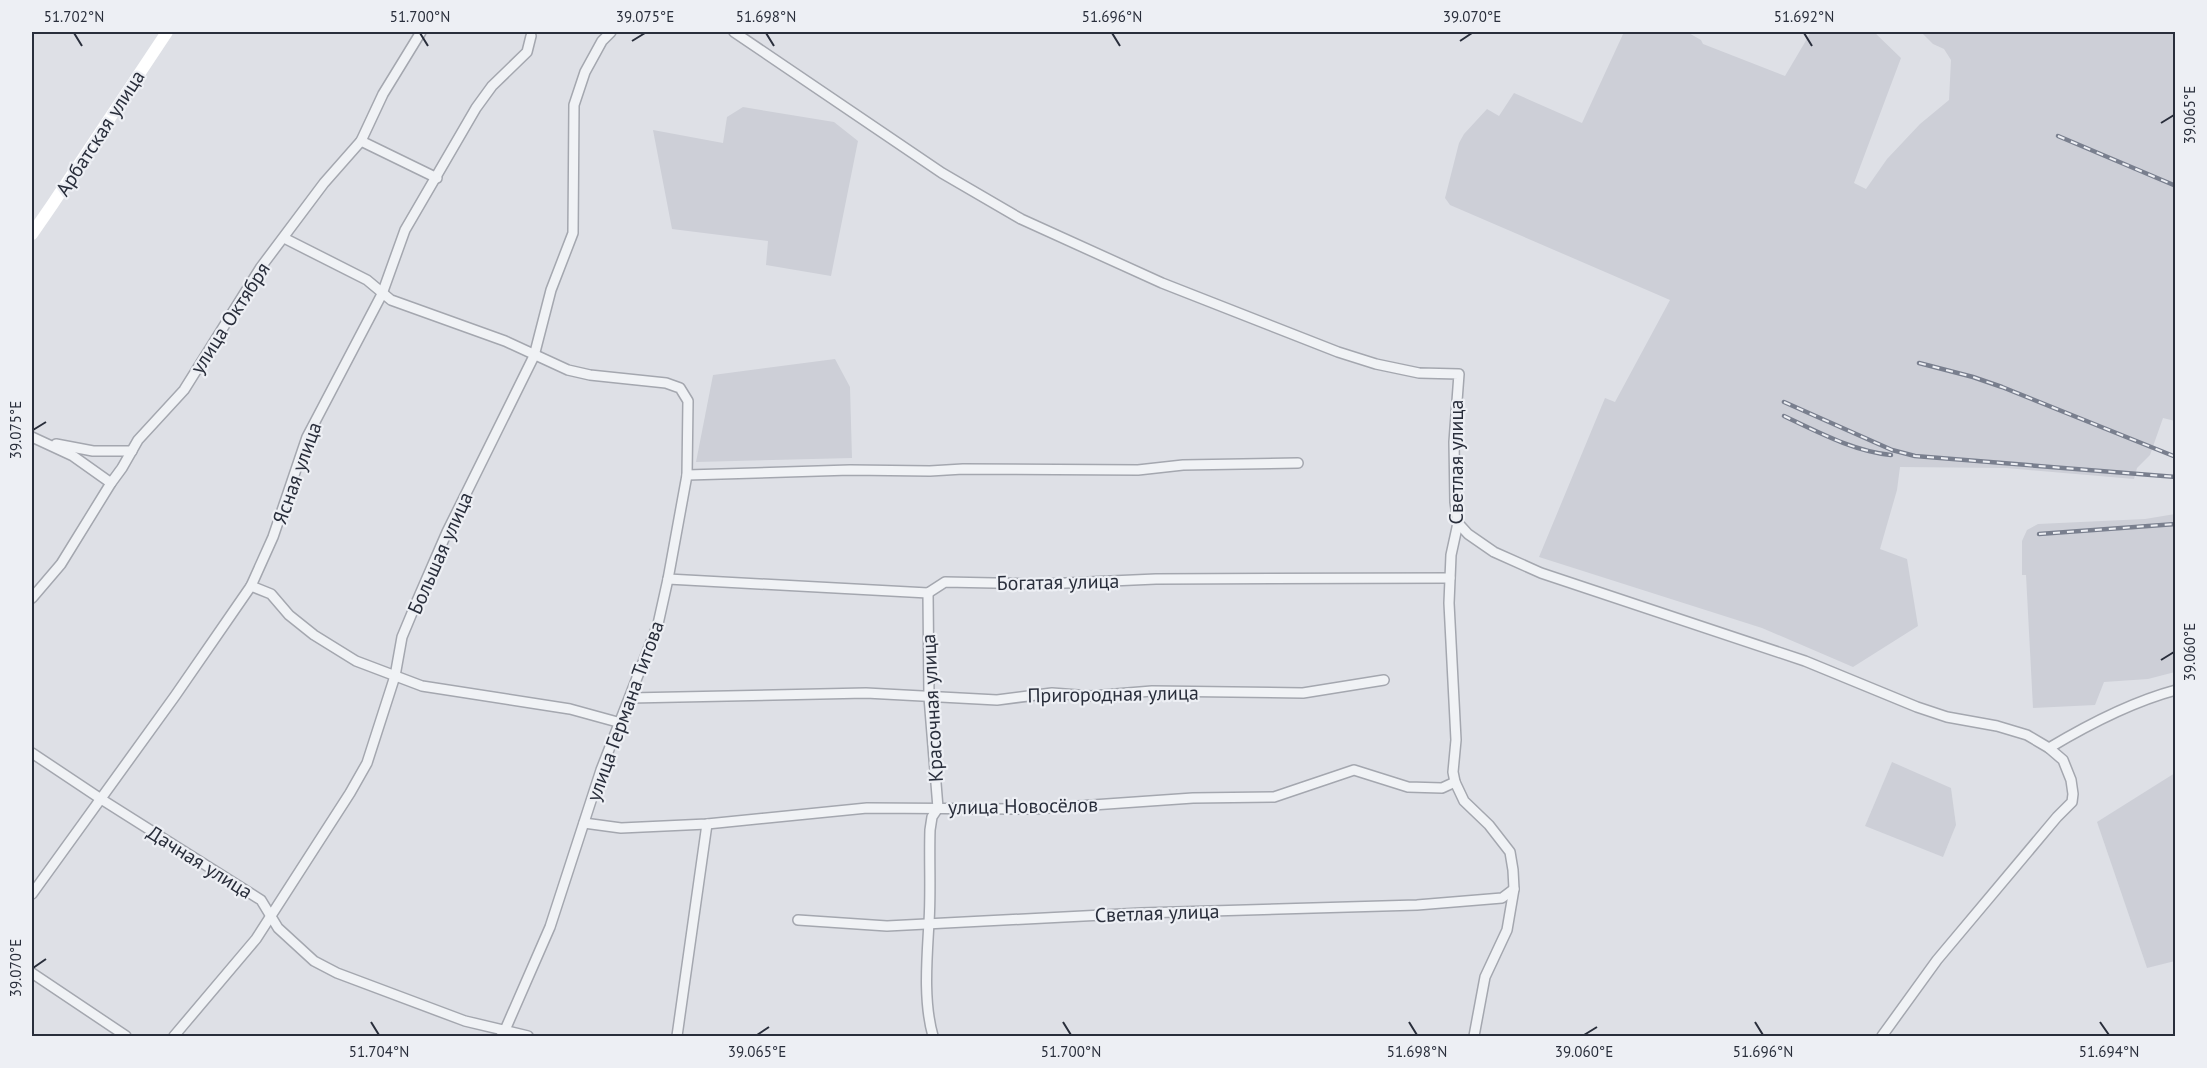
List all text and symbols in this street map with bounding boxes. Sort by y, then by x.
text: 51.702°N [44,7,104,26]
text: 51.700°N [390,7,450,26]
text: 39.075°E [616,7,674,26]
text: 51.698°N [736,7,796,26]
text: 51.696°N [1082,7,1142,26]
text: 39.070°E [1443,7,1501,26]
text: 51.692°N [1774,7,1834,26]
street label: Арбатская улица [50,65,150,201]
text: 39.065°E [2180,86,2199,144]
street label: улица Октября [184,257,276,379]
street label: Светлая улица [1443,400,1469,524]
text: 39.075°E [6,401,25,459]
street label: Ясная улица [267,418,327,528]
street label: Большая улица [401,488,479,618]
street label: Богатая улица [996,568,1120,596]
street label: улица Германа Титова [580,617,670,805]
text: 39.060°E [2180,623,2199,681]
street label: Красочная улица [915,633,949,783]
street label: Пригородная улица [1027,680,1199,708]
street label: улица Новосёлов [948,792,1098,820]
street label: Дачная улица [142,819,258,905]
street label: Светлая улица [1094,898,1220,928]
text: 39.070°E [6,939,25,997]
text: 51.704°N [349,1042,409,1061]
text: 39.065°E [728,1042,786,1061]
text: 51.700°N [1041,1042,1101,1061]
text: 51.698°N [1387,1042,1447,1061]
text: 39.060°E [1555,1042,1613,1061]
text: 51.696°N [1733,1042,1793,1061]
text: 51.694°N [2079,1042,2139,1061]

